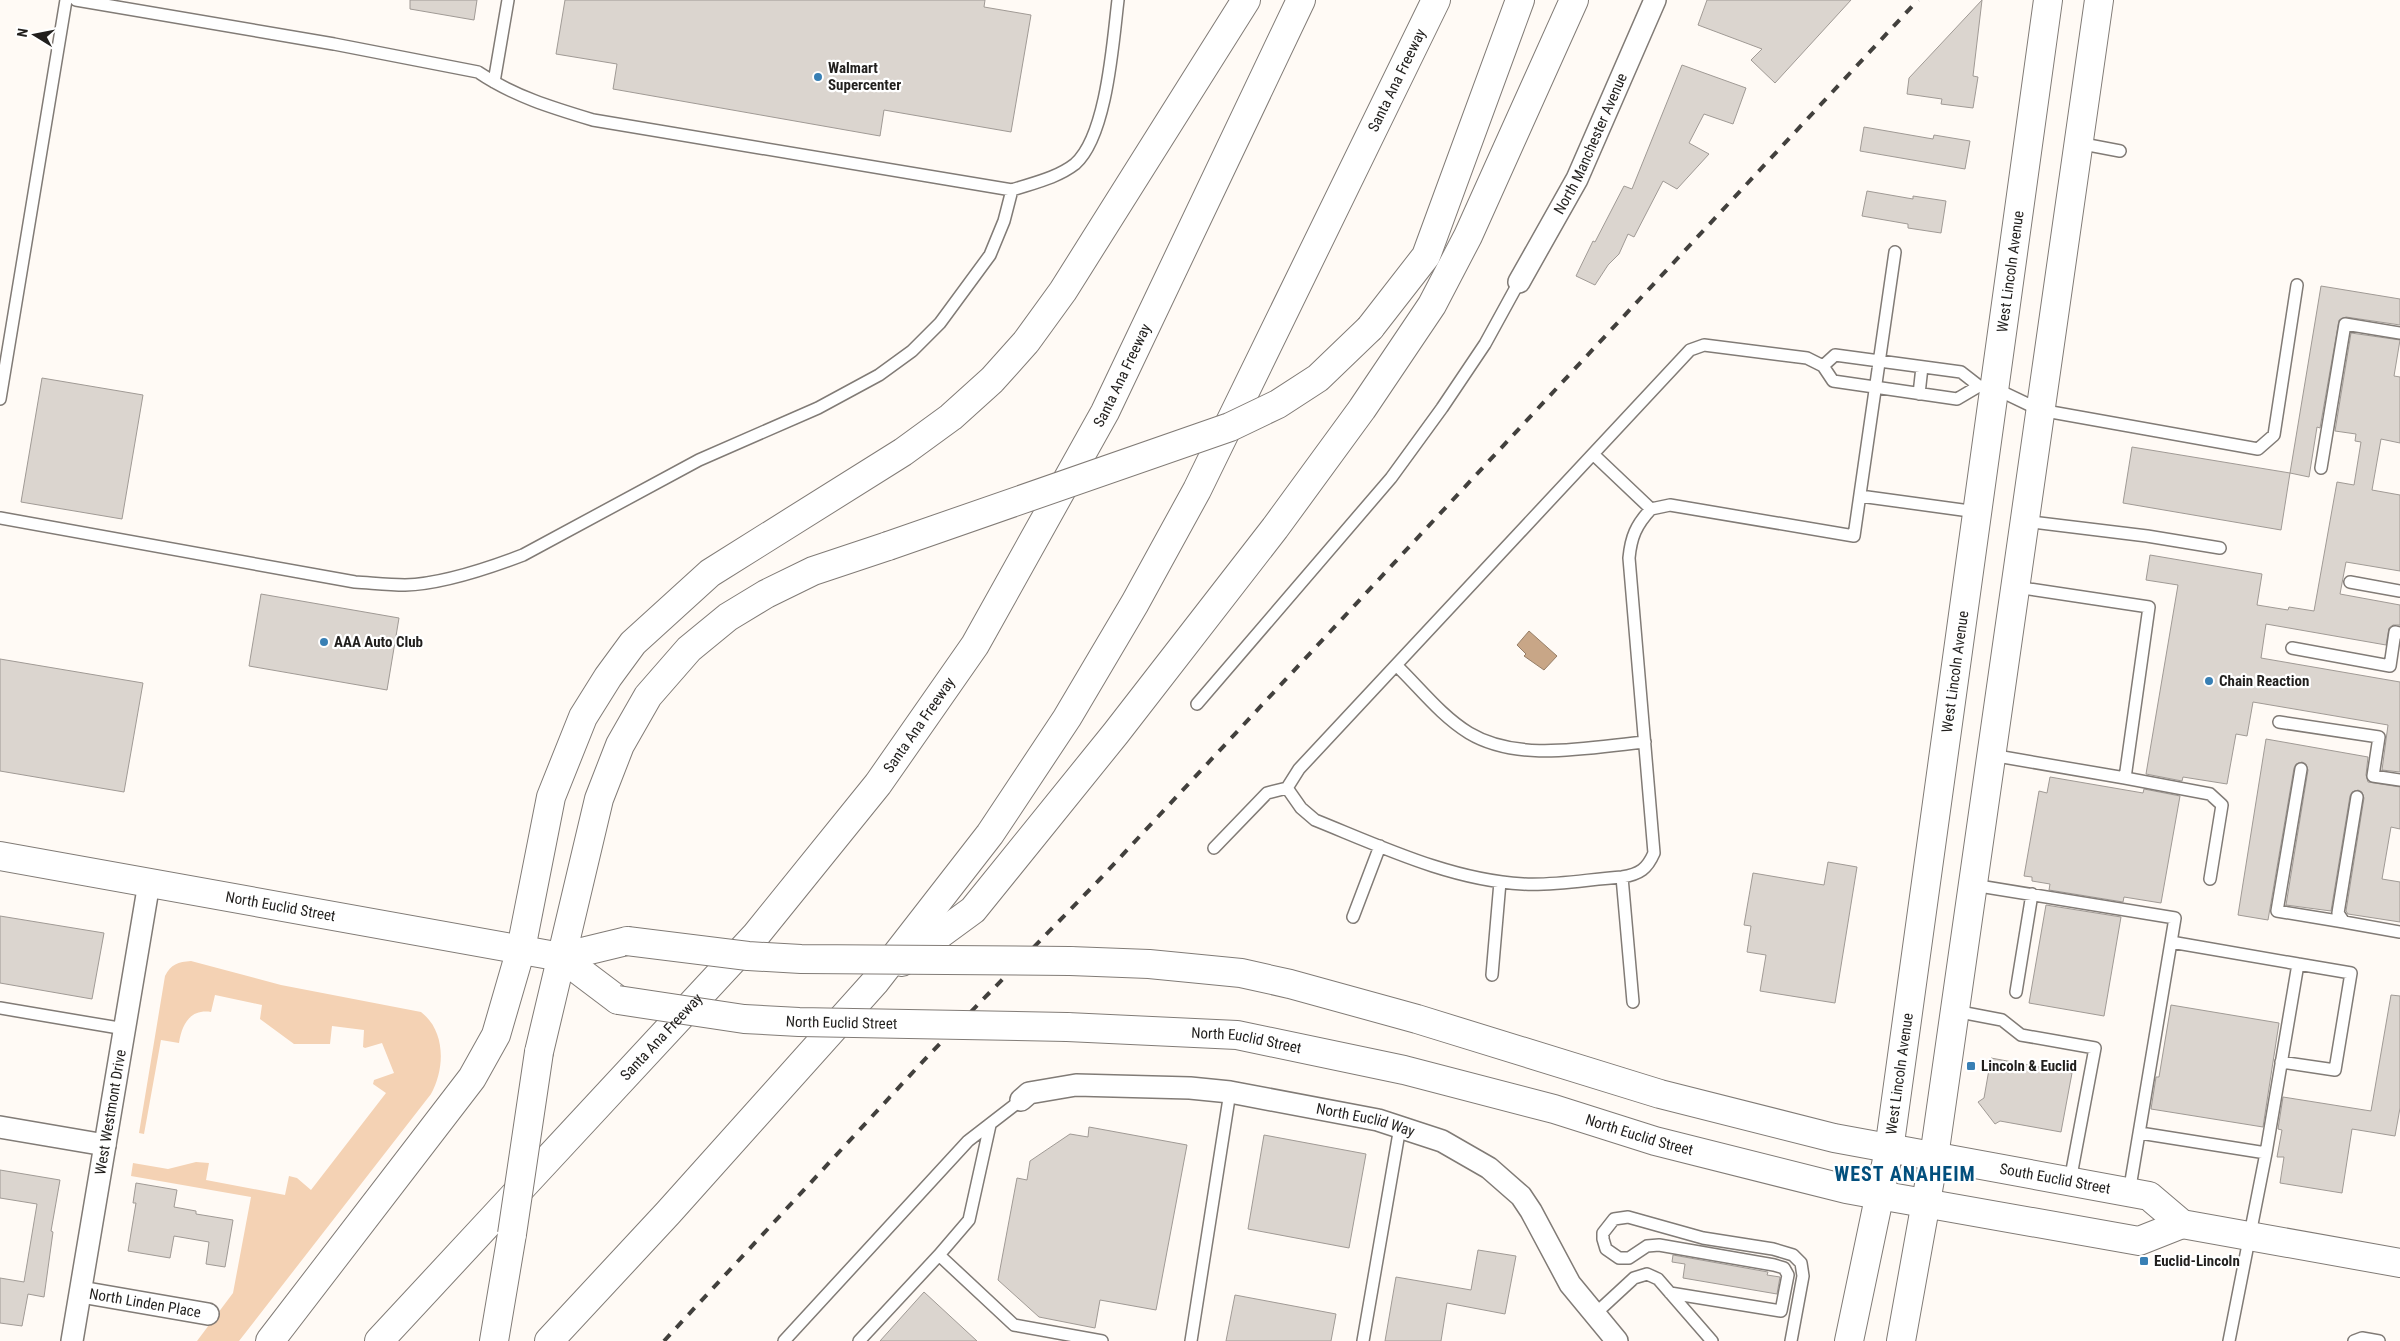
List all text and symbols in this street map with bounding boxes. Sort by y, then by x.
north arrow [10,10,60,60]
street label: Santa Ana Freeway [1364,26,1430,135]
text: N [14,27,31,38]
place label: Walmart Supercenter [828,59,901,94]
street label: North Manchester Avenue [1550,70,1631,217]
marker: Walmart Supercenter [812,71,824,83]
street label: West Lincoln Avenue [1993,209,2028,334]
street label: Santa Ana Freeway [1089,321,1155,430]
street label: West Lincoln Avenue [1938,610,1972,734]
place label: AAA Auto Club [334,633,423,651]
marker: AAA Auto Club [318,636,330,648]
place label: Chain Reaction [2219,672,2309,690]
street label: Santa Ana Freeway [880,674,959,776]
marker: Chain Reaction [2203,675,2215,687]
street label: North Euclid Street [224,888,337,925]
street label: Santa Ana Freeway [617,990,706,1084]
street label: North Euclid Street [785,1012,897,1033]
street label: West Lincoln Avenue [1882,1012,1917,1136]
street label: North Euclid Street [1191,1024,1303,1057]
street label: West Westmont Drive [91,1048,130,1176]
place label: Lincoln & Euclid [1981,1057,2077,1075]
marker: Lincoln & Euclid [1965,1060,1977,1072]
street label: North Euclid Way [1315,1100,1417,1140]
street label: North Euclid Street [1583,1111,1695,1159]
street label: South Euclid Street [1998,1160,2112,1198]
district label: WEST ANAHEIM [1834,1162,1976,1186]
place label: Euclid-Lincoln [2154,1252,2240,1270]
marker: Euclid-Lincoln [2138,1255,2150,1267]
street label: North Linden Place [88,1285,202,1322]

